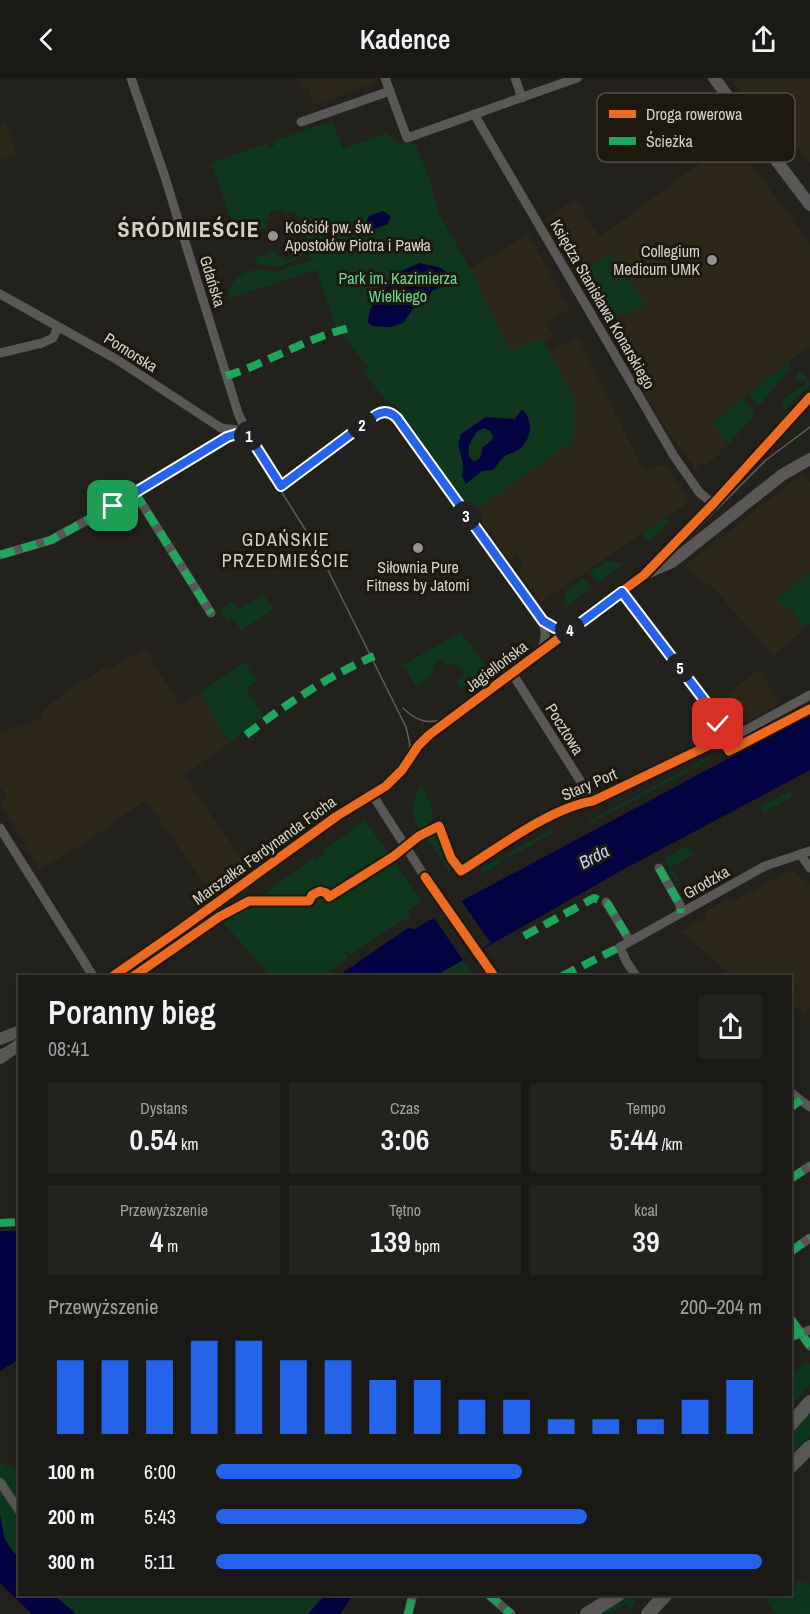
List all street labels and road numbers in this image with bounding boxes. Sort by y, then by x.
street label: Księdza Stanisława Konarskiego [545,215,661,393]
street label: Gdańska [195,253,231,310]
street label: Pomorska [100,327,162,377]
street label: Jagiellońska [460,635,532,697]
street label: Pocztowa [541,699,590,760]
street label: Stary Port [558,762,620,806]
street label: Marszałka Ferdynanda Focha [188,790,341,910]
street label: Grodzka [679,860,734,904]

